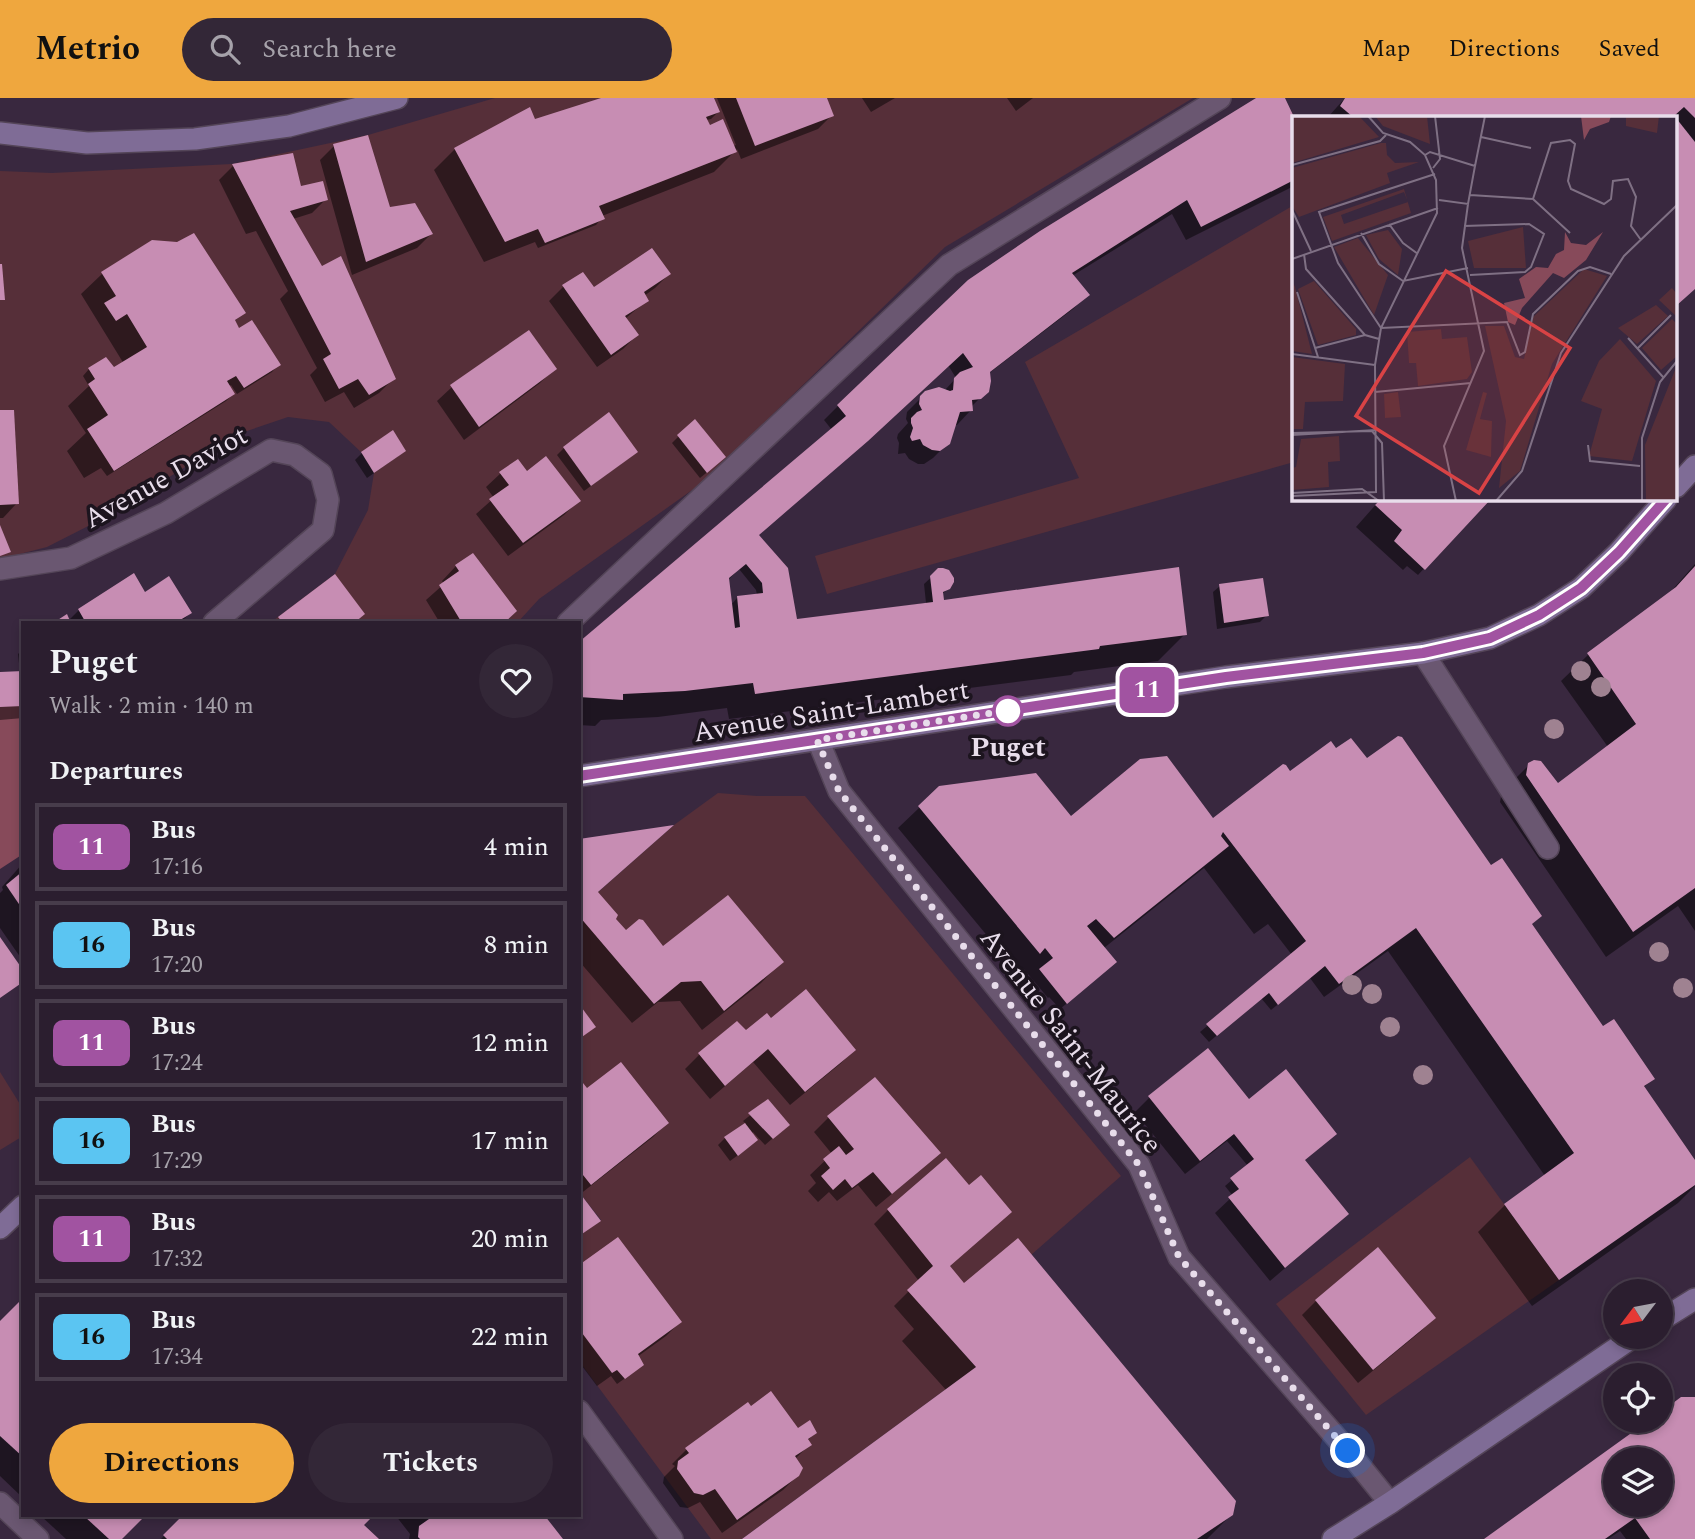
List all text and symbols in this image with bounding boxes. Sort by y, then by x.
search box [182,18,672,81]
text: Metrio [35,24,140,74]
text: Search here [262,29,397,69]
icon: search [206,30,244,68]
text: Map [1362,31,1410,67]
text: Directions [1448,31,1560,67]
text: Saved [1598,31,1660,67]
inset map [1292,116,1678,500]
street label: Avenue Daviot [76,414,256,540]
text: Puget [49,638,138,688]
button: heart [479,644,553,718]
line badge: 11 [1116,667,1178,713]
street label: Avenue Saint-Lambert [690,668,972,755]
text: 11 [1134,672,1160,708]
text: Walk · 2 min · 140 m [49,689,254,724]
marker: Puget [993,696,1023,726]
place label: Puget [970,726,1046,769]
text: Departures [49,751,183,791]
text: Bus [151,810,196,850]
text: 4 min [484,827,549,867]
text: 11 [78,829,105,865]
text: 17:16 [151,850,203,885]
text: Bus [151,908,196,948]
street label: Avenue Saint-Maurice [969,919,1173,1163]
text: 8 min [484,925,549,965]
text: 16 [78,927,105,963]
text: 17:20 [151,948,203,983]
text: Bus [151,1006,196,1046]
text: 12 min [471,1023,549,1063]
text: 11 [78,1025,105,1061]
text: 17:24 [151,1046,203,1081]
text: Bus [151,1104,196,1144]
text: 17 min [471,1121,549,1161]
text: 16 [78,1123,105,1159]
text: 17:29 [151,1144,203,1179]
text: Bus [151,1202,196,1242]
text: 20 min [471,1219,549,1259]
text: 11 [78,1221,105,1257]
text: 17:32 [151,1242,203,1277]
north arrow [1603,1279,1673,1349]
map controls [1603,1279,1673,1517]
text: Bus [151,1300,196,1340]
text: 22 min [471,1317,549,1357]
text: 16 [78,1319,105,1355]
text: 17:34 [151,1340,203,1375]
button: locate [1603,1363,1673,1433]
button: Directions [49,1423,294,1503]
button: Tickets [308,1423,553,1503]
your location [1330,1433,1365,1468]
button: layers [1603,1447,1673,1517]

